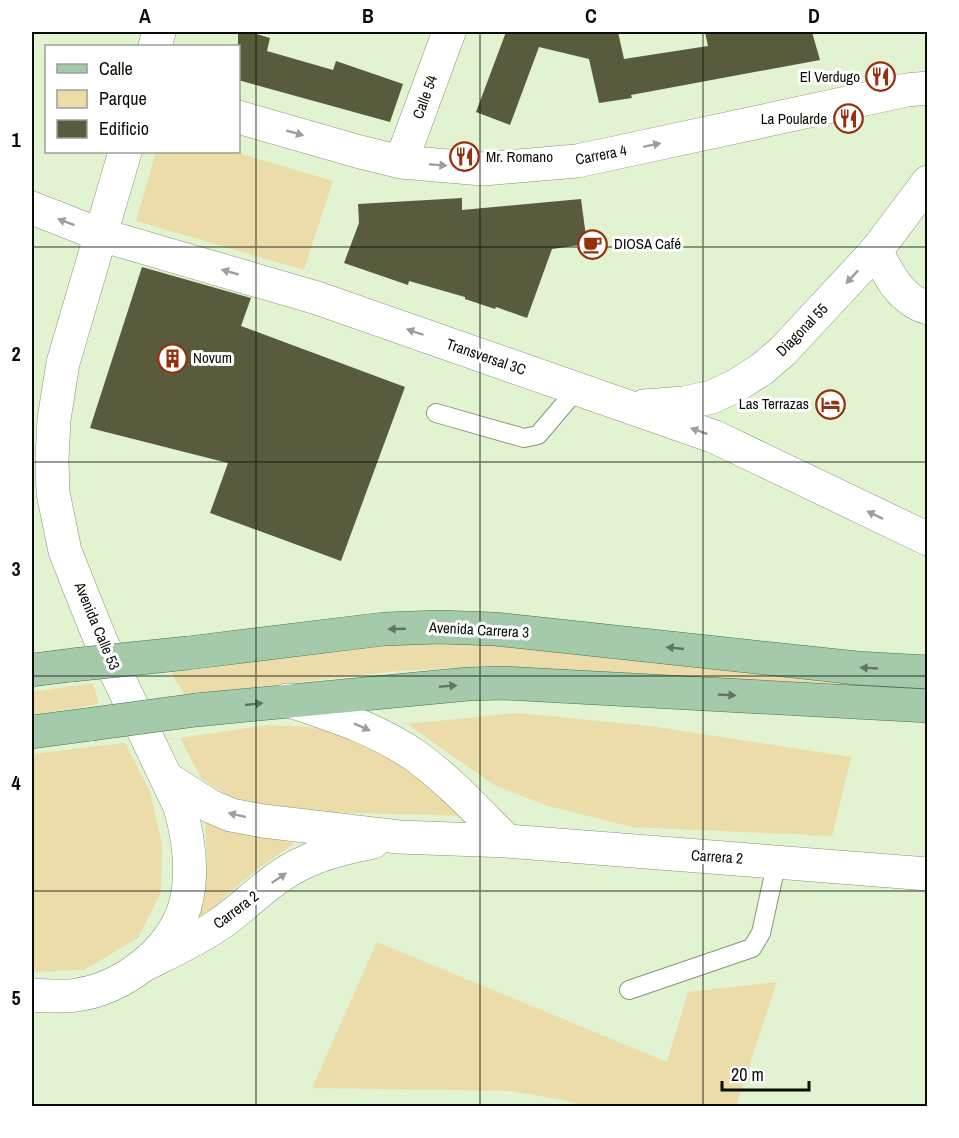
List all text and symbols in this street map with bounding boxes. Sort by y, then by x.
text: A [139,2,151,29]
text: B [362,2,374,29]
text: C [585,2,597,29]
text: D [808,2,820,29]
legend [45,45,240,153]
text: Calle [99,56,133,81]
restaurant icon: El Verdugo [865,61,897,93]
place label: El Verdugo [800,66,860,87]
street label: Calle 54 [407,72,442,122]
text: Parque [99,86,147,111]
restaurant icon: La Poularde [832,103,864,135]
place label: La Poularde [761,108,827,129]
text: Edificio [99,116,149,141]
text: 1 [11,126,21,153]
one-way arrow [286,129,304,138]
street label: Carrera 4 [573,139,629,170]
one-way arrow [643,140,662,149]
restaurant icon: Mr. Romano [449,141,481,173]
place label: Mr. Romano [486,146,553,167]
one-way arrow [429,160,448,170]
one-way arrow [57,217,75,226]
cafe icon: DIOSA Café [577,228,609,260]
place label: DIOSA Café [614,233,681,254]
one-way arrow [221,267,239,276]
one-way arrow [846,269,859,284]
street label: Diagonal 55 [771,298,832,361]
one-way arrow [406,327,424,336]
street label: Transversal 3C [444,333,529,380]
text: 2 [11,340,21,367]
building icon: Novum [156,342,188,374]
place label: Novum [193,347,232,368]
hotel icon: Las Terrazas [814,388,846,420]
place label: Las Terrazas [739,393,809,414]
one-way arrow [689,425,707,435]
one-way arrow [866,510,883,519]
text: 3 [11,555,21,582]
street label: Avenida Calle 53 [69,578,125,673]
street label: Avenida Carrera 3 [427,616,530,643]
one-way arrow [388,624,407,633]
one-way arrow [666,643,685,653]
one-way arrow [860,664,879,673]
one-way arrow [439,681,458,691]
one-way arrow [717,691,736,700]
one-way arrow [244,699,263,709]
one-way arrow [353,723,371,732]
text: 4 [11,769,21,796]
one-way arrow [228,810,246,820]
street label: Carrera 2 [690,844,744,869]
one-way arrow [271,872,287,884]
street label: Carrera 2 [209,885,263,934]
text: 5 [11,984,21,1011]
scale bar [722,1054,809,1092]
text: 20 m [731,1062,764,1087]

